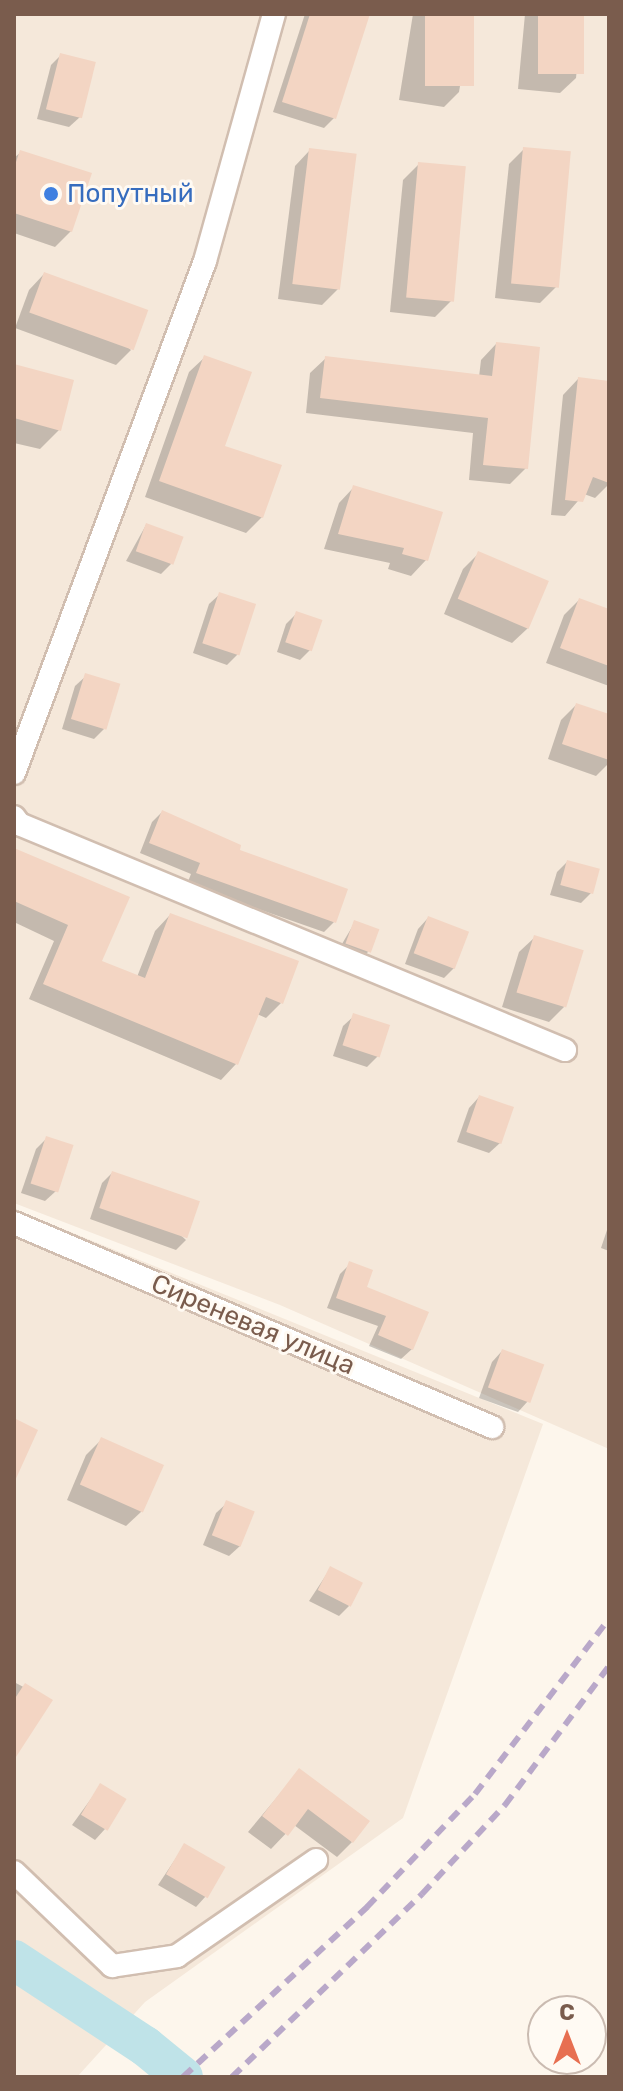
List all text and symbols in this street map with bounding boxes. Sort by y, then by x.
place label: Попутный [67,178,194,210]
marker: Попутный [42,185,60,203]
street label: Сиреневая улица [147,1268,359,1382]
north arrow [527,1995,607,2075]
text: С [559,1999,575,2026]

